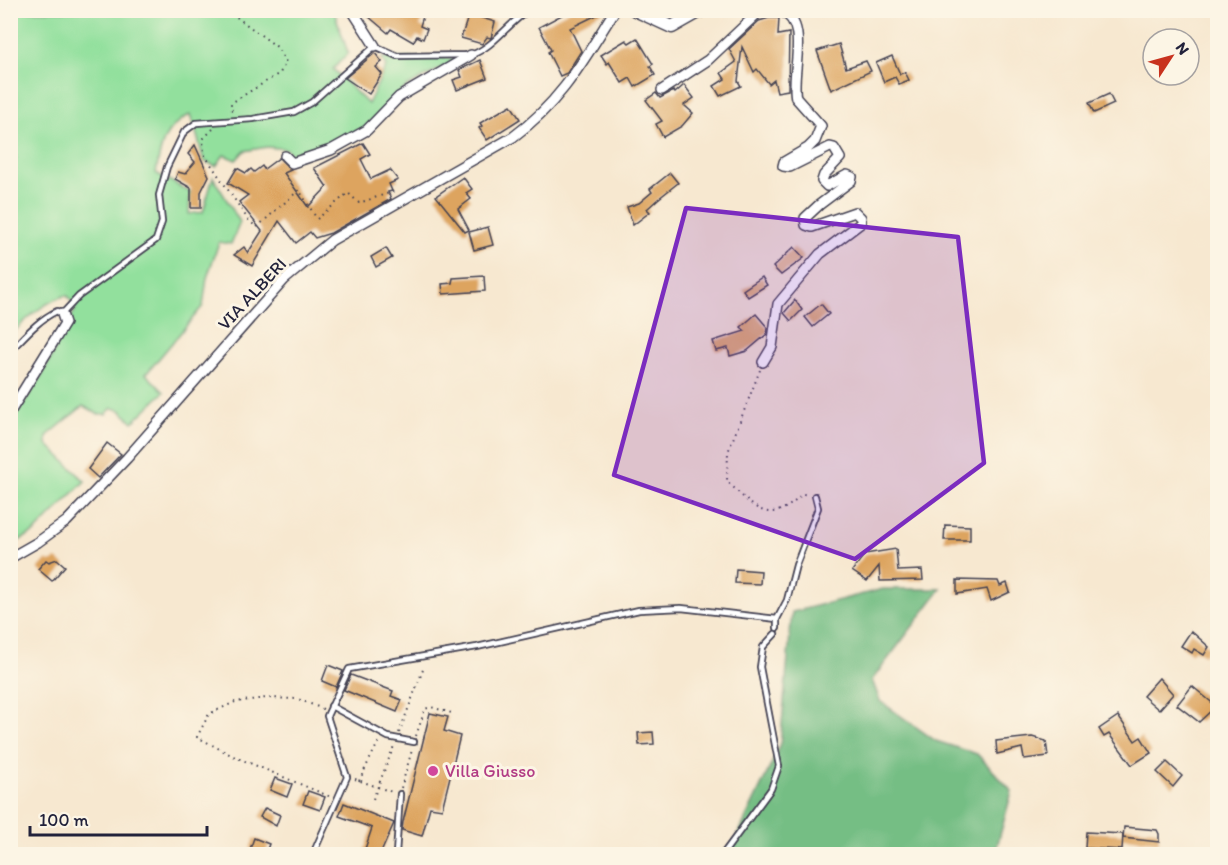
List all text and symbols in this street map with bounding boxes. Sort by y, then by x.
north arrow [1141,27,1201,87]
text: N [1172,39,1194,58]
street label: VIA ALBERI [213,253,291,335]
place label: Villa Giusso [445,760,536,782]
marker: Villa Giusso [426,764,440,778]
scale bar [30,799,207,837]
text: 100 m [39,809,89,831]

